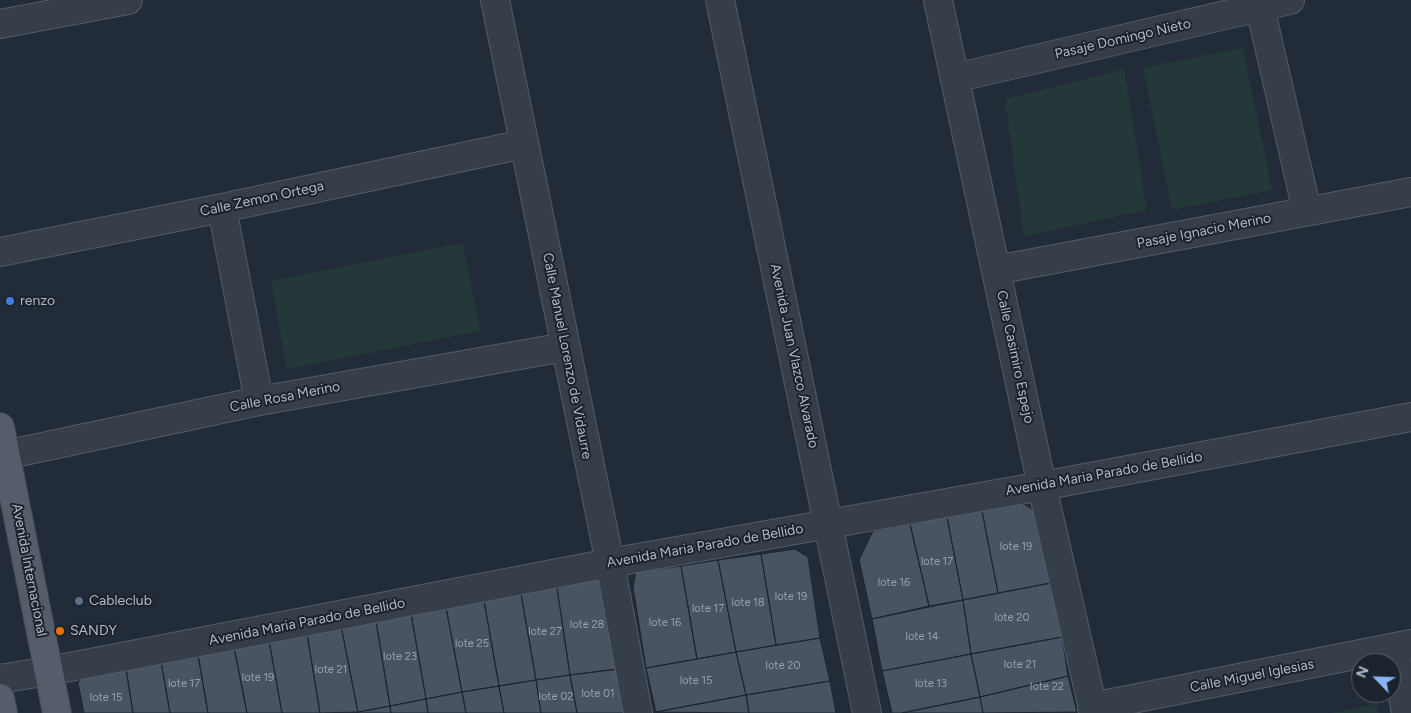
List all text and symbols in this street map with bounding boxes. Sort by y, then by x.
street label: Pasaje Domingo Nieto [1053,15,1193,63]
street label: Calle Zemon Ortega [198,178,326,220]
street label: Pasaje Ignacio Merino [1135,210,1273,252]
street label: Calle Manuel Lorenzo de Vidaurre [539,251,595,461]
street label: Avenida Juan Vlazco Alvarado [766,262,822,450]
street label: Calle Casimiro Espejo [993,289,1037,425]
place label: renzo [20,293,55,309]
marker: renzo [4,295,16,307]
street label: Calle Rosa Merino [228,378,342,416]
street label: Avenida Maria Parado de Bellido [1004,448,1204,500]
street label: Avenida Internacional [8,502,50,638]
street label: Avenida Maria Parado de Bellido [605,520,805,572]
house number: lote 19 [1000,540,1032,554]
house number: lote 17 [921,555,953,569]
house number: lote 16 [878,576,910,590]
house number: lote 19 [775,590,807,604]
place label: Cableclub [89,593,152,609]
marker: Cableclub [73,595,85,607]
street label: Avenida Maria Parado de Bellido [207,595,407,649]
house number: lote 18 [732,596,764,610]
house number: lote 17 [692,602,724,616]
house number: lote 20 [995,611,1029,625]
house number: lote 16 [649,616,681,630]
house number: lote 28 [570,618,604,632]
place label: SANDY [70,623,117,639]
marker: SANDY [54,625,66,637]
house number: lote 27 [528,625,562,639]
house number: lote 14 [905,630,939,644]
house number: lote 25 [455,637,489,651]
house number: lote 23 [383,650,417,664]
north arrow [1351,653,1401,703]
street label: Calle Miguel Iglesias [1189,656,1315,696]
house number: lote 21 [1004,658,1036,672]
house number: lote 20 [766,659,800,673]
house number: lote 21 [315,663,347,677]
text: N [1353,664,1373,681]
house number: lote 19 [242,671,274,685]
house number: lote 15 [680,674,712,688]
house number: lote 17 [168,677,200,691]
house number: lote 13 [915,677,947,691]
house number: lote 22 [1030,680,1064,694]
house number: lote 01 [581,687,615,701]
house number: lote 02 [539,690,573,704]
house number: lote 15 [90,691,122,705]

